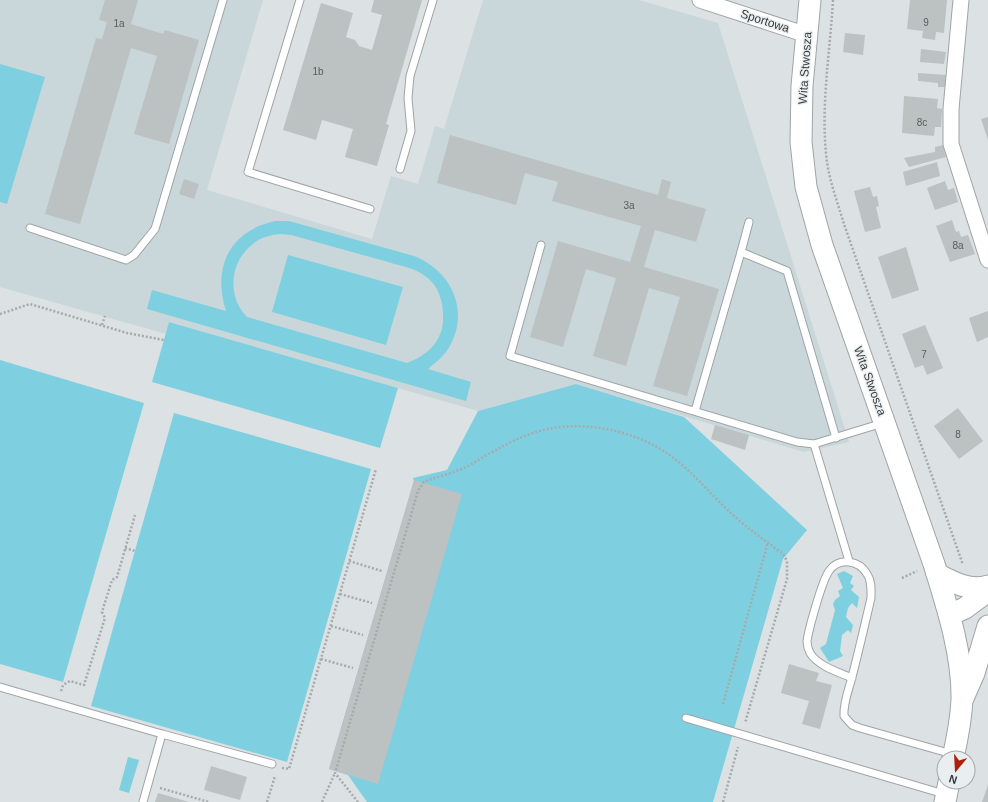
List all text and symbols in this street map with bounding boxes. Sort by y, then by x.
street label: Sportowa [739,7,792,36]
house number: 9 [923,17,929,28]
house number: 1a [113,18,125,29]
street label: Wita Stwosza [795,31,815,105]
house number: 1b [312,66,324,77]
house number: 8c [917,117,927,128]
house number: 3a [623,200,635,211]
house number: 8a [952,240,964,251]
street label: Wita Stwosza [851,344,889,418]
house number: 7 [921,349,927,360]
house number: 8 [955,429,961,440]
north arrow [936,750,976,790]
text: N [947,773,959,786]

